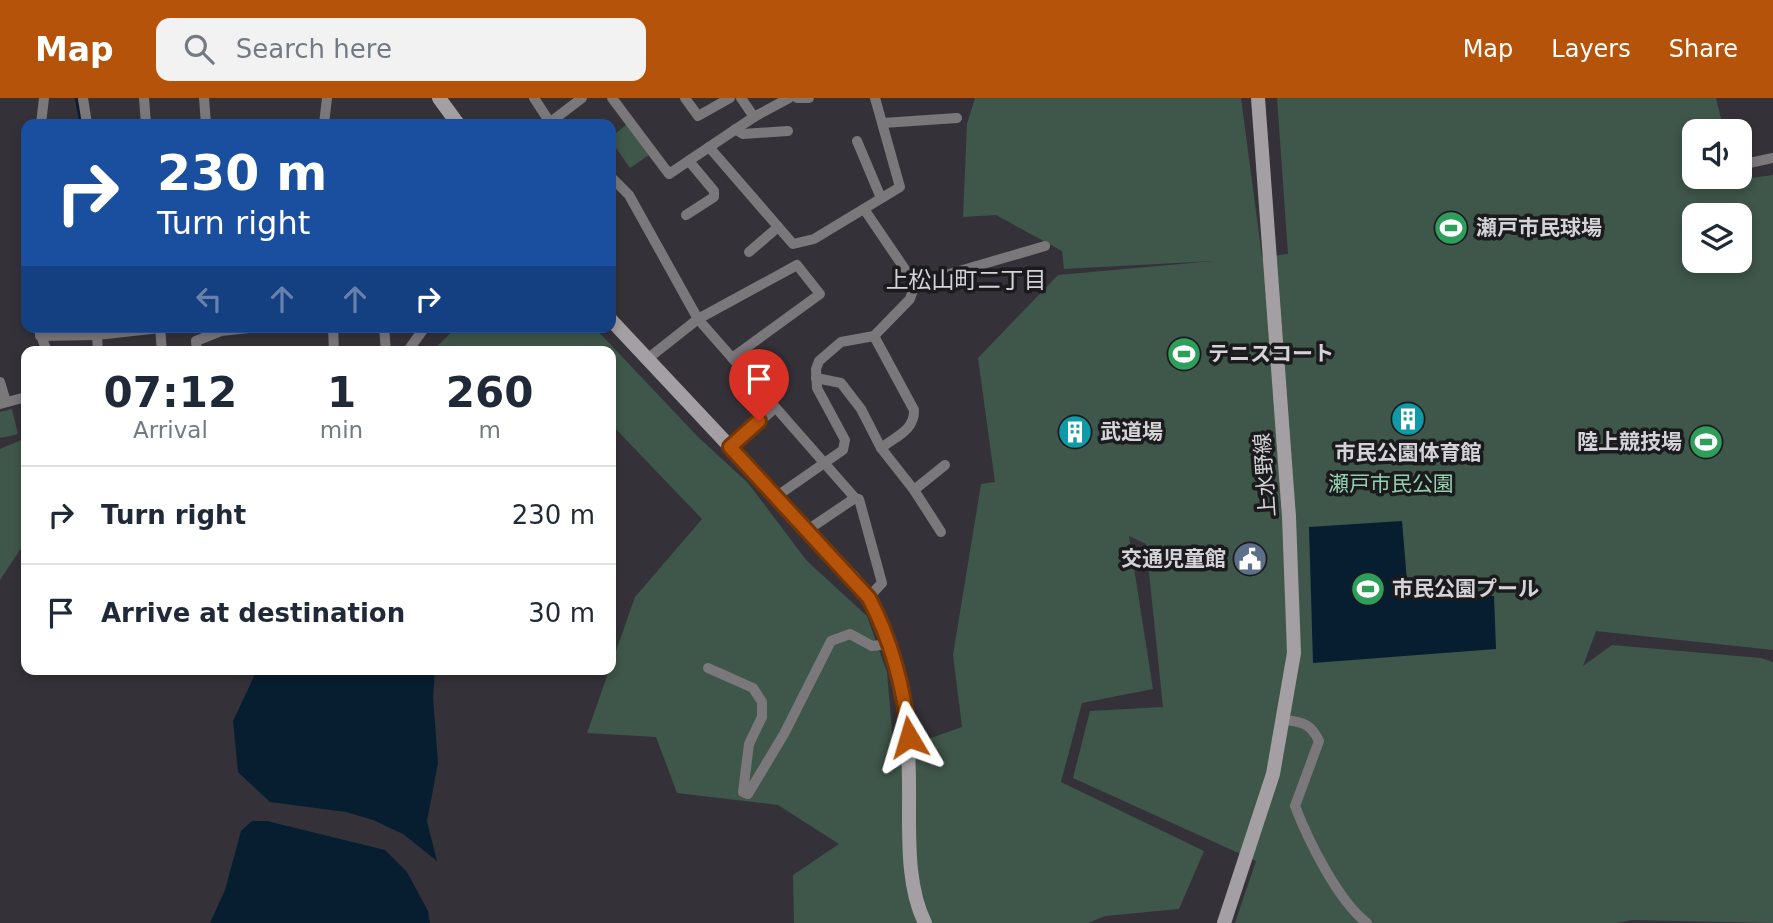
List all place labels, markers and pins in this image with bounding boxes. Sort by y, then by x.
sports icon: 瀬戸市民球場 [1432,209,1470,247]
place label: 瀬戸市民球場 [1476,216,1602,240]
sports icon: テニスコート [1165,335,1203,373]
place label: テニスコート [1208,342,1334,366]
pin [729,349,789,421]
building icon: 市民公園体育館 [1389,400,1427,438]
building icon: 武道場 [1056,413,1094,451]
place label: 武道場 [1100,420,1163,444]
sports icon: 陸上競技場 [1687,423,1725,461]
place label: 陸上競技場 [1577,430,1682,454]
place label: 市民公園体育館 [1335,441,1482,465]
public building icon: 交通児童館 [1231,540,1269,578]
place label: 交通児童館 [1121,547,1226,571]
sports icon: 市民公園プール [1349,570,1387,608]
place label: 市民公園プール [1392,577,1539,601]

